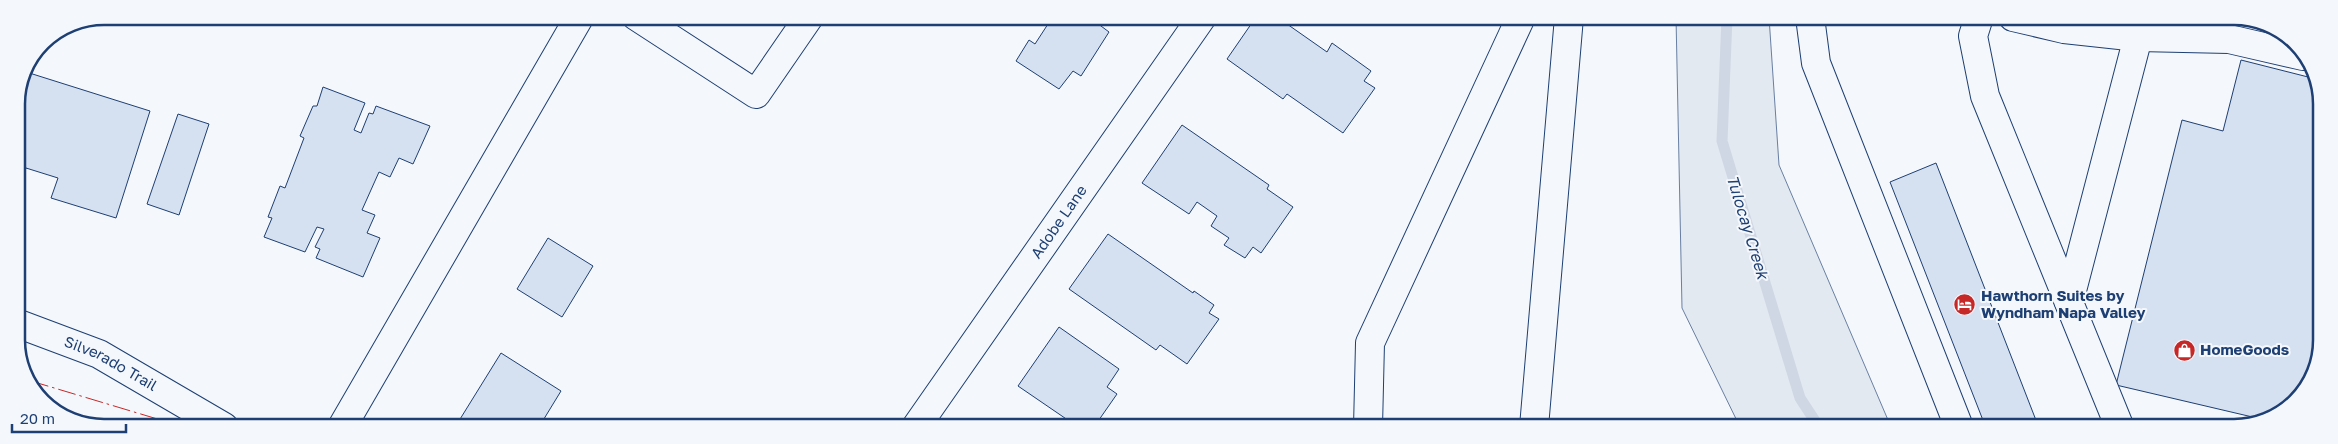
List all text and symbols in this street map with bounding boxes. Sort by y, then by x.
water label: Tulocay Creek [1723,173,1774,283]
street label: Adobe Lane [1027,181,1090,261]
place label: Hawthorn Suites by Wyndham Napa Valley [1981,286,2146,321]
hotel icon: Hawthorn Suites by Wyndham Napa Valley [1953,293,1977,317]
street label: Silverado Trail [62,332,161,394]
shop icon: HomeGoods [2172,338,2196,362]
place label: HomeGoods [2200,340,2289,358]
scale bar [12,402,126,434]
text: 20 m [20,409,55,427]

